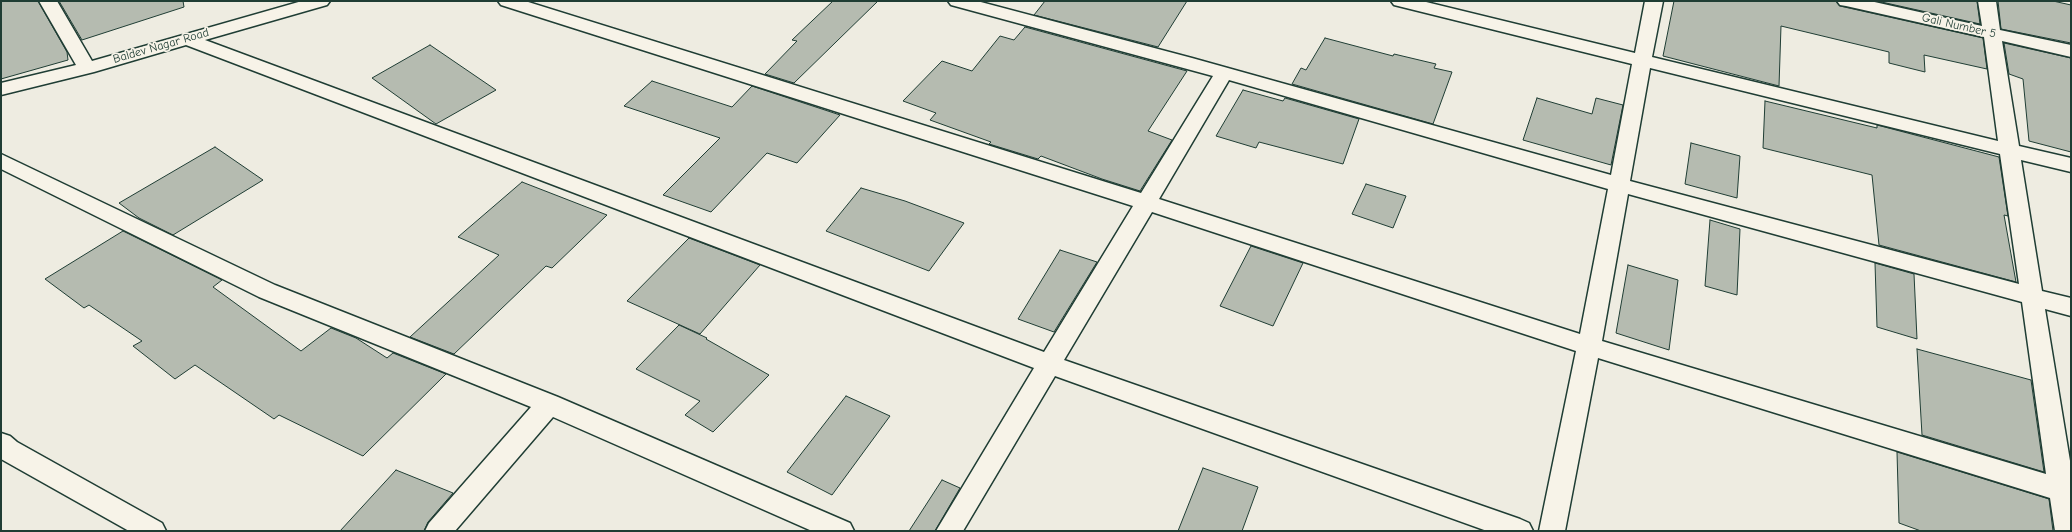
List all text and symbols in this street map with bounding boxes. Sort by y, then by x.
street label: Gali Number 5 [1920,10,1998,42]
street label: Baldev Nagar Road [111,25,211,67]

